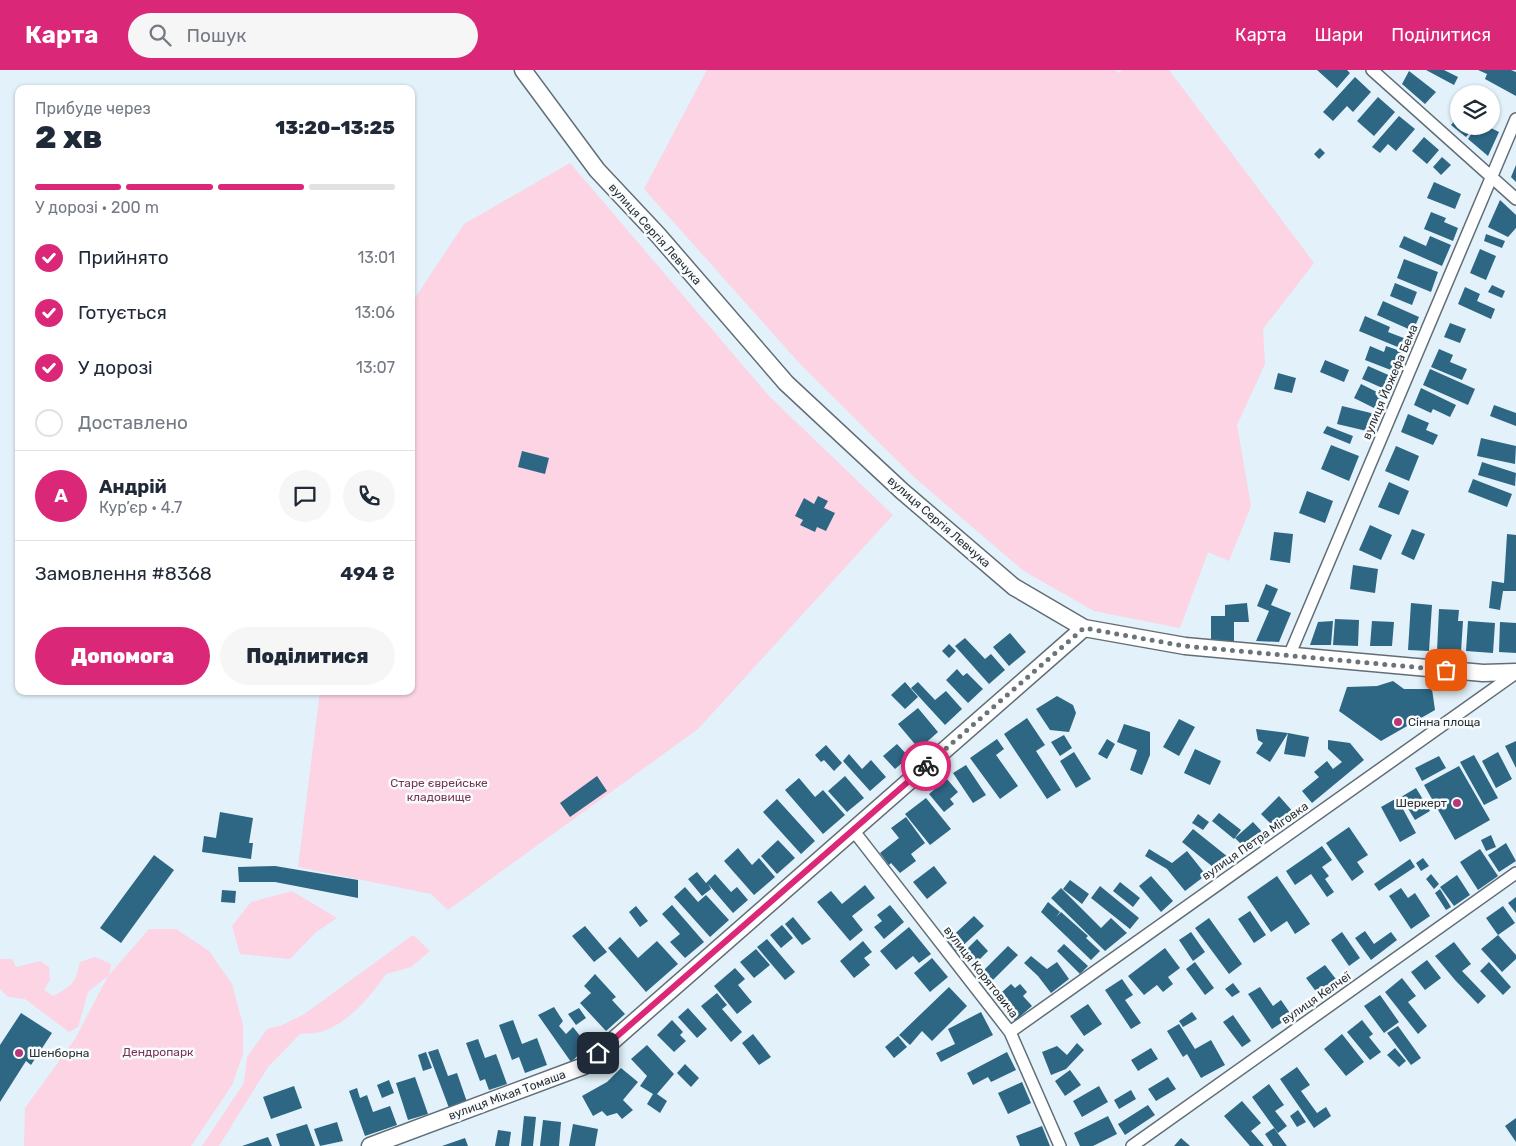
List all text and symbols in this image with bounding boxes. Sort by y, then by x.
search box [128,13,478,58]
text: Карта [25,21,98,49]
icon: search [146,21,174,49]
text: Пошук [186,24,246,47]
text: Карта [1235,24,1286,46]
text: Шари [1314,24,1363,46]
text: Поділитися [1391,24,1491,46]
map controls [1450,85,1500,135]
button: layers [1450,85,1500,135]
text: Прибуде через [35,99,151,118]
text: 13:20–13:25 [275,116,395,139]
text: 2 хв [35,118,103,156]
street label: вулиця Сергія Левчука [606,180,704,288]
text: У дорозі · 200 m [35,198,159,217]
icon: check [35,244,63,272]
text: Прийнято [78,246,169,269]
text: 13:01 [357,248,395,267]
icon: check [35,299,63,327]
text: Готується [78,301,167,324]
text: 13:06 [355,303,395,322]
street label: вулиця Йожефа Бема [1359,322,1421,442]
icon: check [35,354,63,382]
text: У дорозі [78,356,153,379]
text: 13:07 [356,358,395,377]
text: Доставлено [78,411,188,434]
button: chat [279,470,331,522]
button: phone [343,470,395,522]
street label: вулиця Сергія Левчука [885,474,993,570]
text: Андрій [99,475,167,498]
text: А [54,484,68,507]
text: Кур’єр · 4.7 [99,498,182,517]
text: Замовлення #8368 [35,562,212,585]
text: 494 ₴ [340,562,395,585]
button: Допомога [35,627,210,685]
button: Поділитися [220,627,395,685]
pin [1425,649,1467,691]
icon: bag [1432,656,1460,684]
place label: Сінна площа [1408,715,1480,729]
marker: Сінна площа [1392,716,1404,728]
courier [901,741,951,791]
icon: bike [912,752,940,780]
park label: Старе єврейське кладовище [390,776,488,804]
place label: Шеркерт [1395,796,1447,810]
marker: Шеркерт [1451,797,1463,809]
street label: вулиця Петра Міговка [1199,799,1311,883]
street label: вулиця Корятовича [941,923,1021,1021]
street label: вулиця Келчеї [1279,968,1354,1027]
pin [577,1032,619,1074]
icon: home [584,1039,612,1067]
park label: Дендропарк [122,1045,194,1059]
place label: Шенборна [29,1046,89,1060]
marker: Шенборна [13,1047,25,1059]
street label: вулиця Міхая Томаша [446,1067,568,1123]

